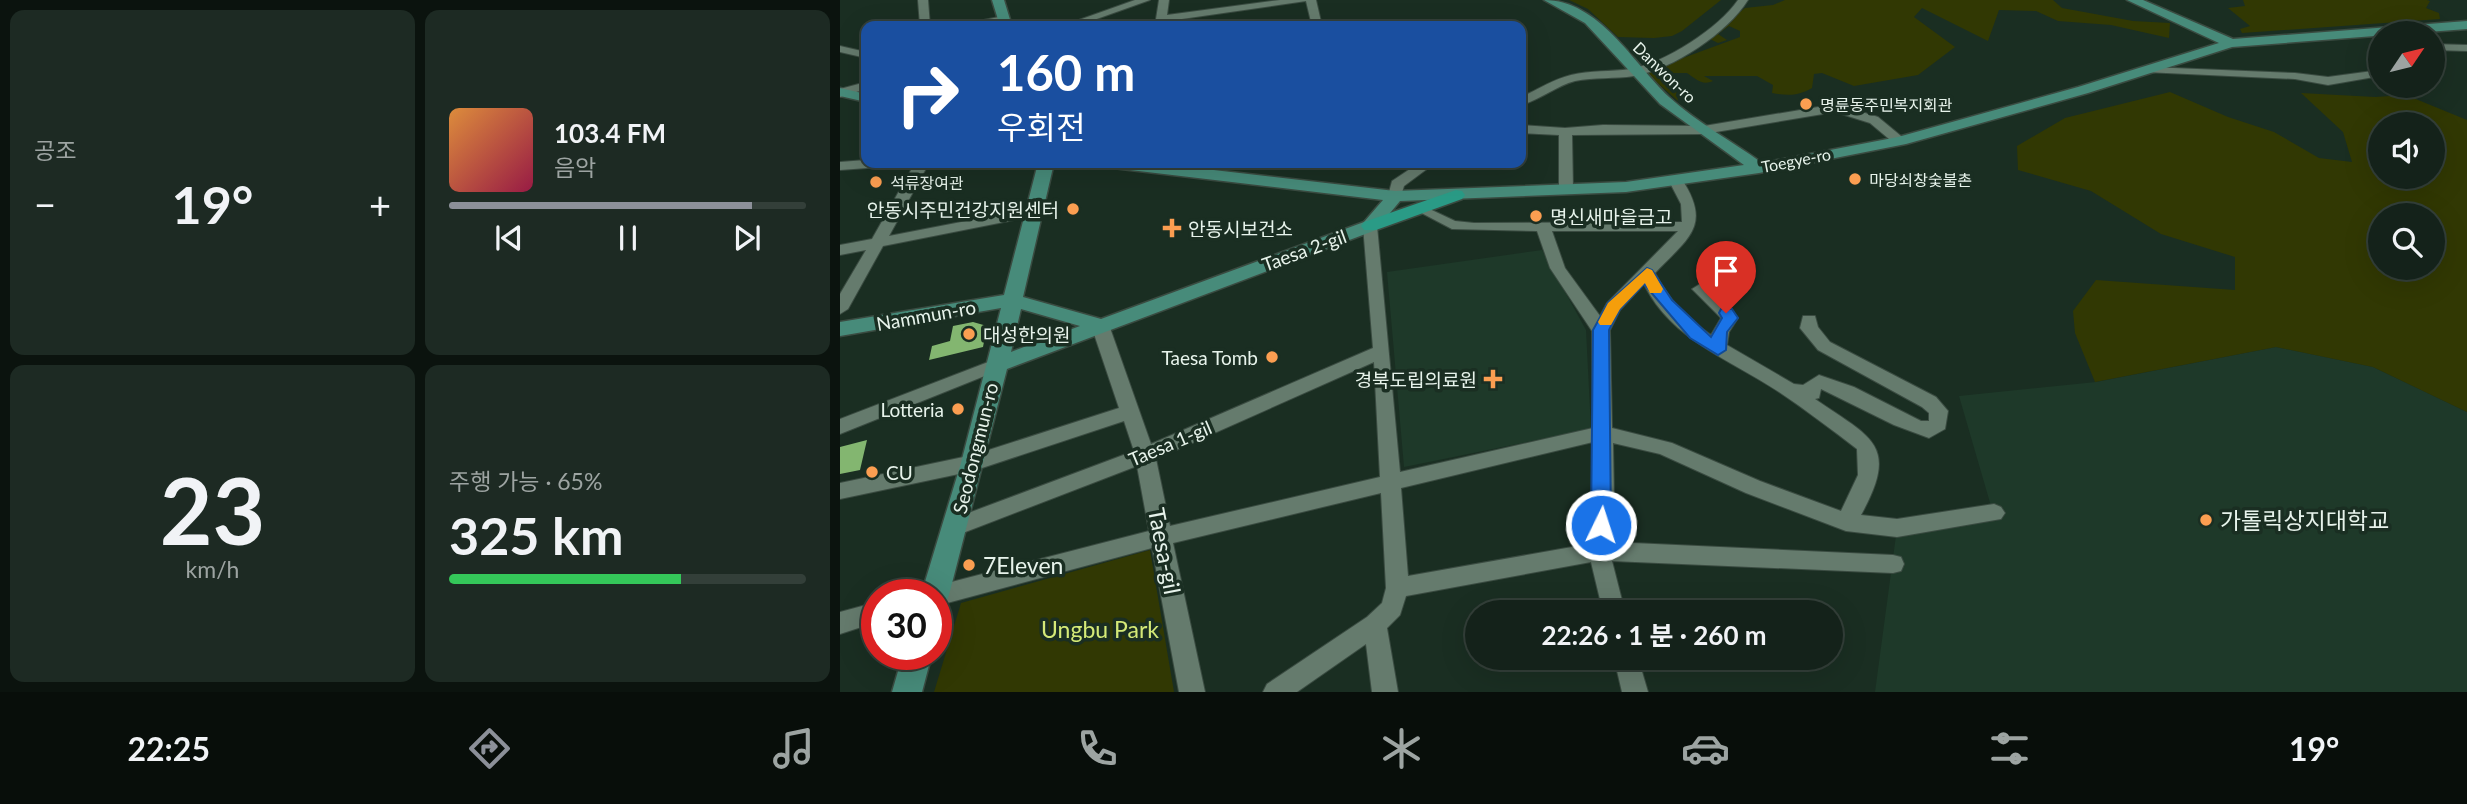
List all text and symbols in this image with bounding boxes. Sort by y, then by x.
north arrow [2368,21,2445,98]
map controls [2368,21,2445,280]
street label: Danwon-ro [1630,37,1700,107]
text: 160 m [997,43,1135,101]
icon: right [882,49,973,140]
place label: 명륜동주민복지회관 [1820,95,1953,114]
marker: 명륜동주민복지회관 [1798,96,1814,112]
text: 우회전 [997,107,1085,146]
button: sound [2368,112,2445,189]
text: 103.4 FM [554,117,666,149]
text: 공조 [34,136,76,164]
street label: Toegye-ro [1760,144,1832,176]
text: 음악 [554,153,596,181]
place label: 마당쇠창숯불촌 [1869,170,1972,189]
marker: 마당쇠창숯불촌 [1847,171,1863,187]
text: 19° [172,173,253,235]
place label: 석류장여관 [890,173,964,192]
marker: 석류장여관 [868,174,884,190]
text: − [34,181,56,227]
text: + [369,181,391,227]
place label: 안동시주민건강지원센터 [867,198,1059,221]
marker: 안동시주민건강지원센터 [1065,201,1081,217]
button: search [2368,203,2445,280]
place label: 명신새마을금고 [1550,205,1672,228]
marker: 명신새마을금고 [1528,208,1544,224]
place label: 안동시보건소 [1188,217,1293,240]
marker: 안동시보건소 [1162,218,1182,238]
icon: previous [490,219,528,257]
icon: pause [609,219,647,257]
icon: next [728,219,766,257]
street label: Taesa 2-gil [1259,224,1349,276]
pin [1696,241,1756,313]
icon: arrive [1707,252,1745,290]
street label: Nammun-ro [875,295,977,335]
place label: 대성한의원 [983,323,1070,346]
marker: 대성한의원 [961,326,977,342]
place label: Taesa Tomb [1162,346,1258,369]
marker: Taesa Tomb [1264,349,1280,365]
place label: 경북도립의료원 [1355,368,1477,391]
marker: 경북도립의료원 [1483,369,1503,389]
street label: Seodongmun-ro [948,380,1002,516]
place label: Lotteria [880,398,944,421]
marker: Lotteria [950,401,966,417]
street label: Taesa 1-gil [1125,415,1215,471]
text: 23 [160,455,265,564]
place label: CU [886,461,913,484]
marker: CU [864,464,880,480]
text: 주행 가능 · 65% [449,467,602,495]
position arrow [1564,488,1638,562]
text: 325 km [449,504,623,566]
street label: Taesa-gil [1143,505,1187,597]
place label: 가톨릭상지대학교 [2220,506,2389,534]
marker: 가톨릭상지대학교 [2198,512,2214,528]
place label: 7Eleven [983,551,1063,579]
text: km/h [186,555,239,583]
marker: 7Eleven [961,557,977,573]
speed limit sign: 30 [861,579,952,670]
park label: Ungbu Park [1041,615,1159,643]
text: 22:26 · 1 분 · 260 m [1541,619,1767,651]
icon: directions [465,724,514,773]
icon: music [769,724,818,773]
icon: phone [1073,724,1122,773]
icon: climate [1377,724,1426,773]
icon: car [1681,724,1730,773]
icon: filters [1985,724,2034,773]
text: 22:25 [128,729,210,768]
text: 19° [2289,729,2339,768]

